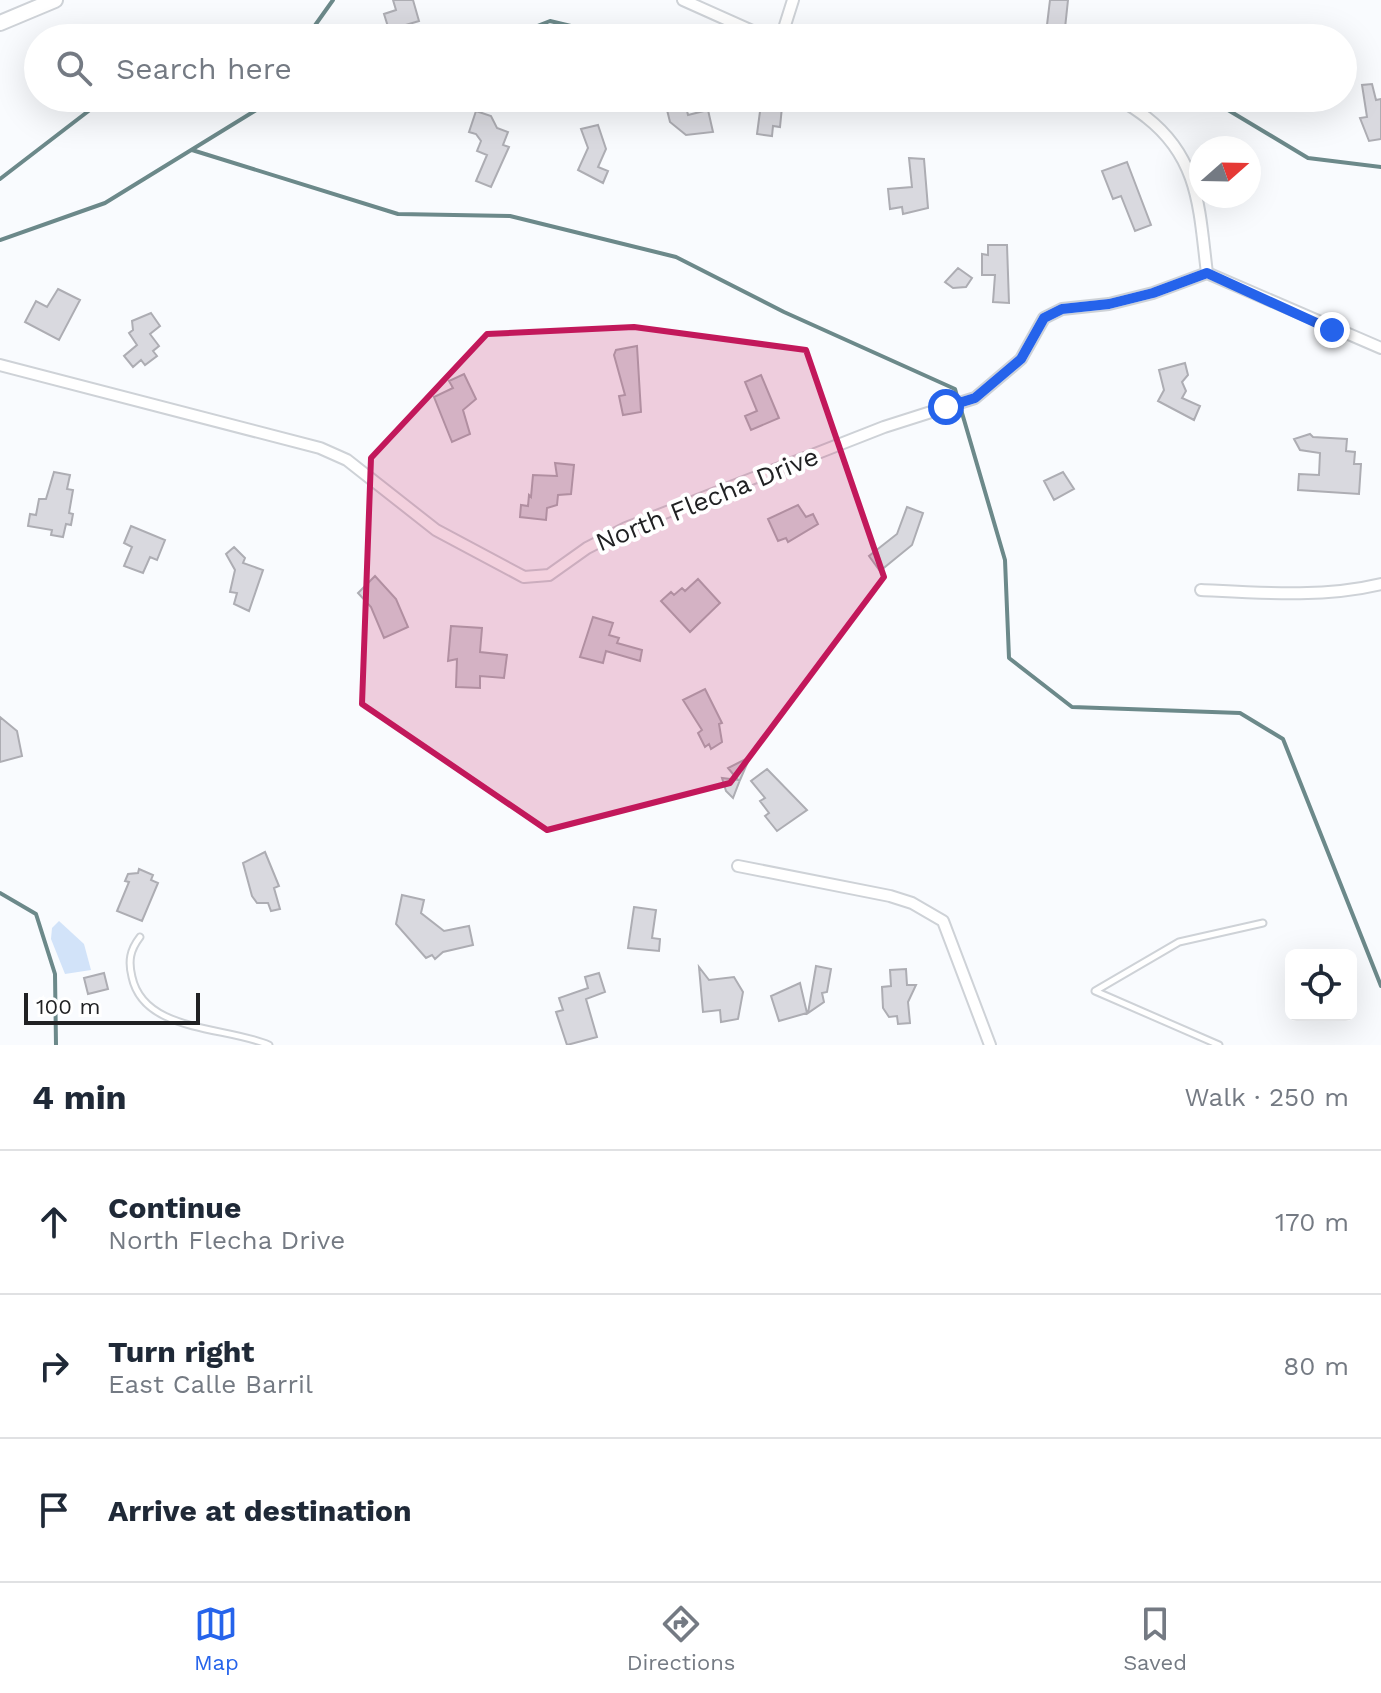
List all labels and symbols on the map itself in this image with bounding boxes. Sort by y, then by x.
north arrow [1189,136,1261,208]
route end [1314,312,1350,348]
route start [928,389,964,425]
street label: North Flecha Drive [591,441,823,557]
scale bar [24,989,200,1025]

